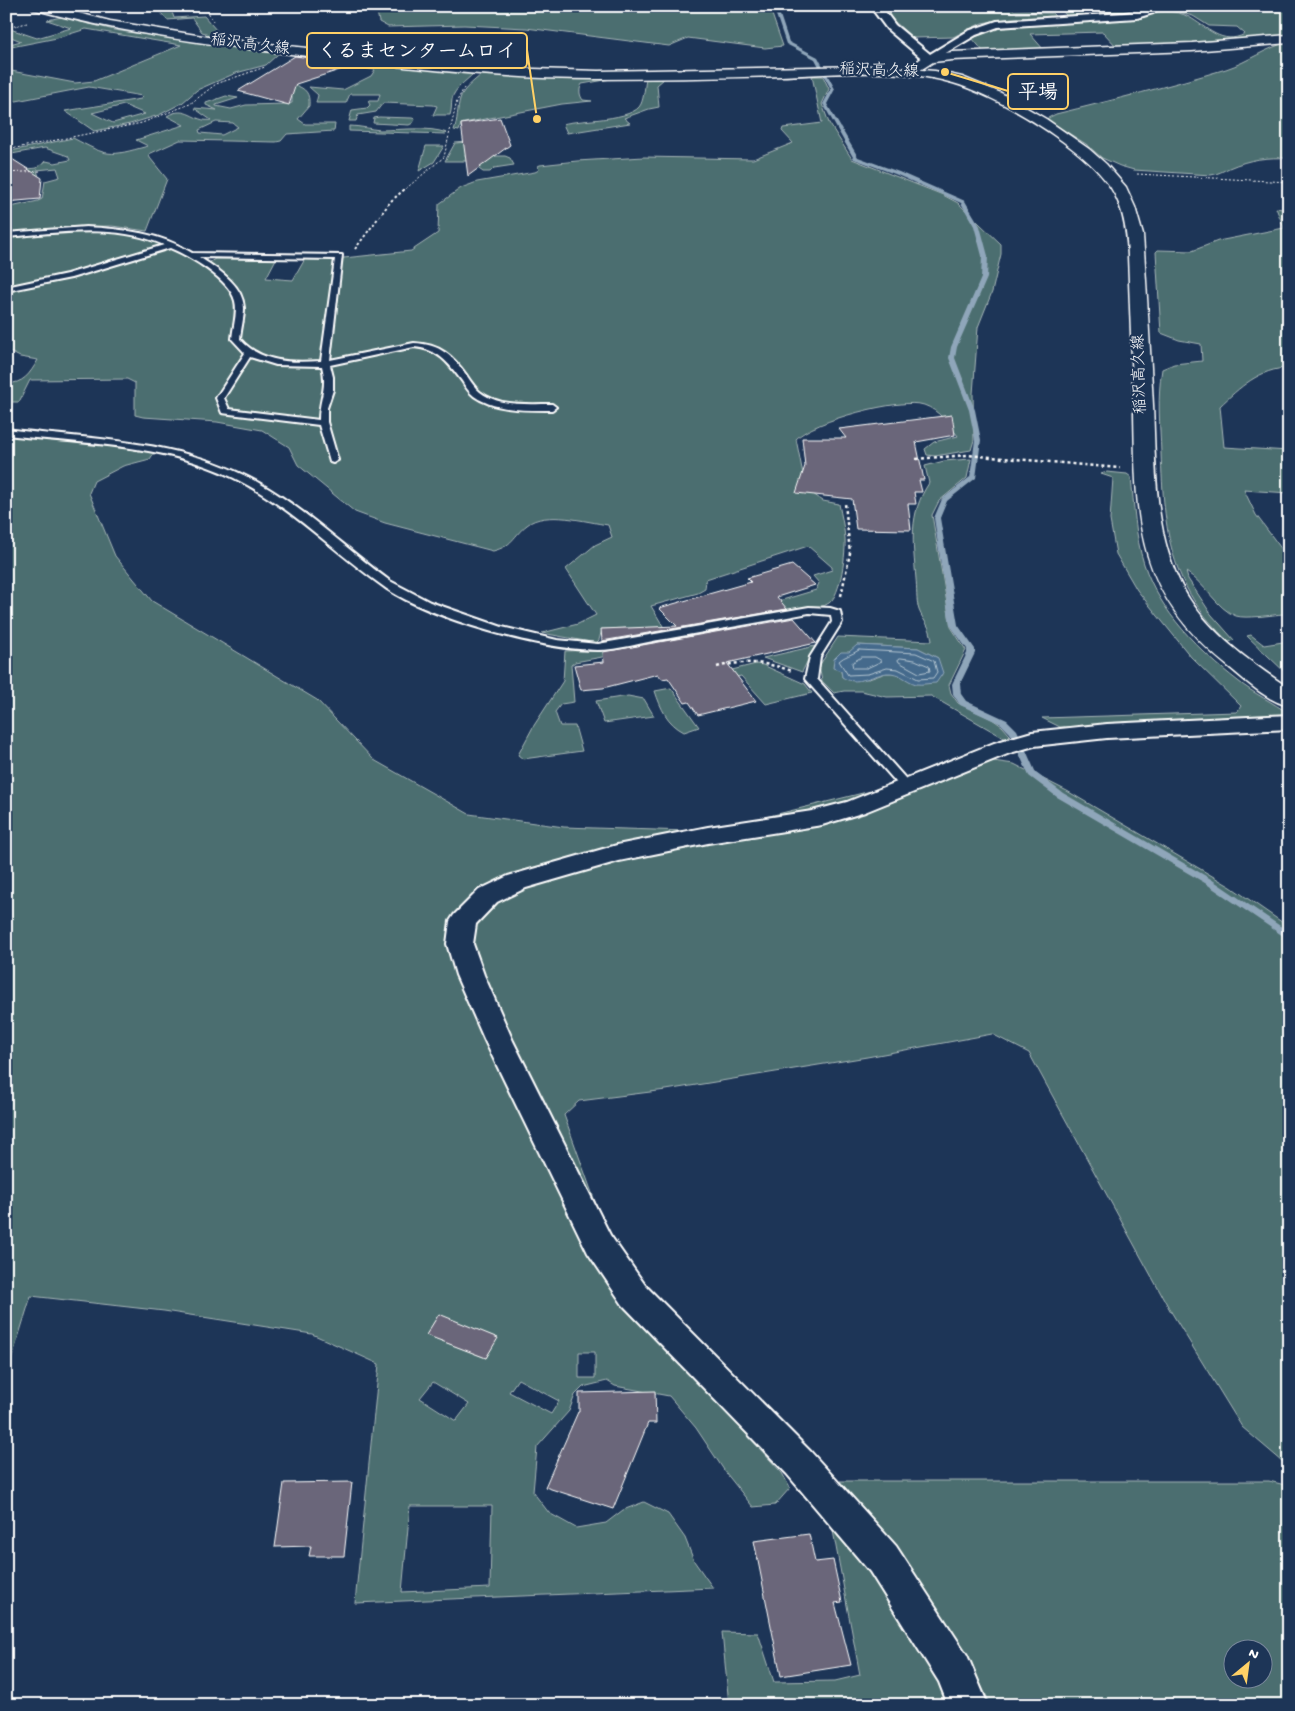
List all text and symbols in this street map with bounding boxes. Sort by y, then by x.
street label: 稲沢高久線 [209,30,291,60]
callout: くるまセンタームロイ [307,33,527,68]
text: くるまセンタームロイ [317,41,517,65]
street label: 稲沢高久線 [839,59,919,83]
callout: 平場 [1008,74,1068,109]
text: 平場 [1018,82,1058,106]
street label: 稲沢高久線 [1128,334,1152,414]
north arrow [1222,1638,1272,1688]
text: N [1245,1645,1261,1664]

